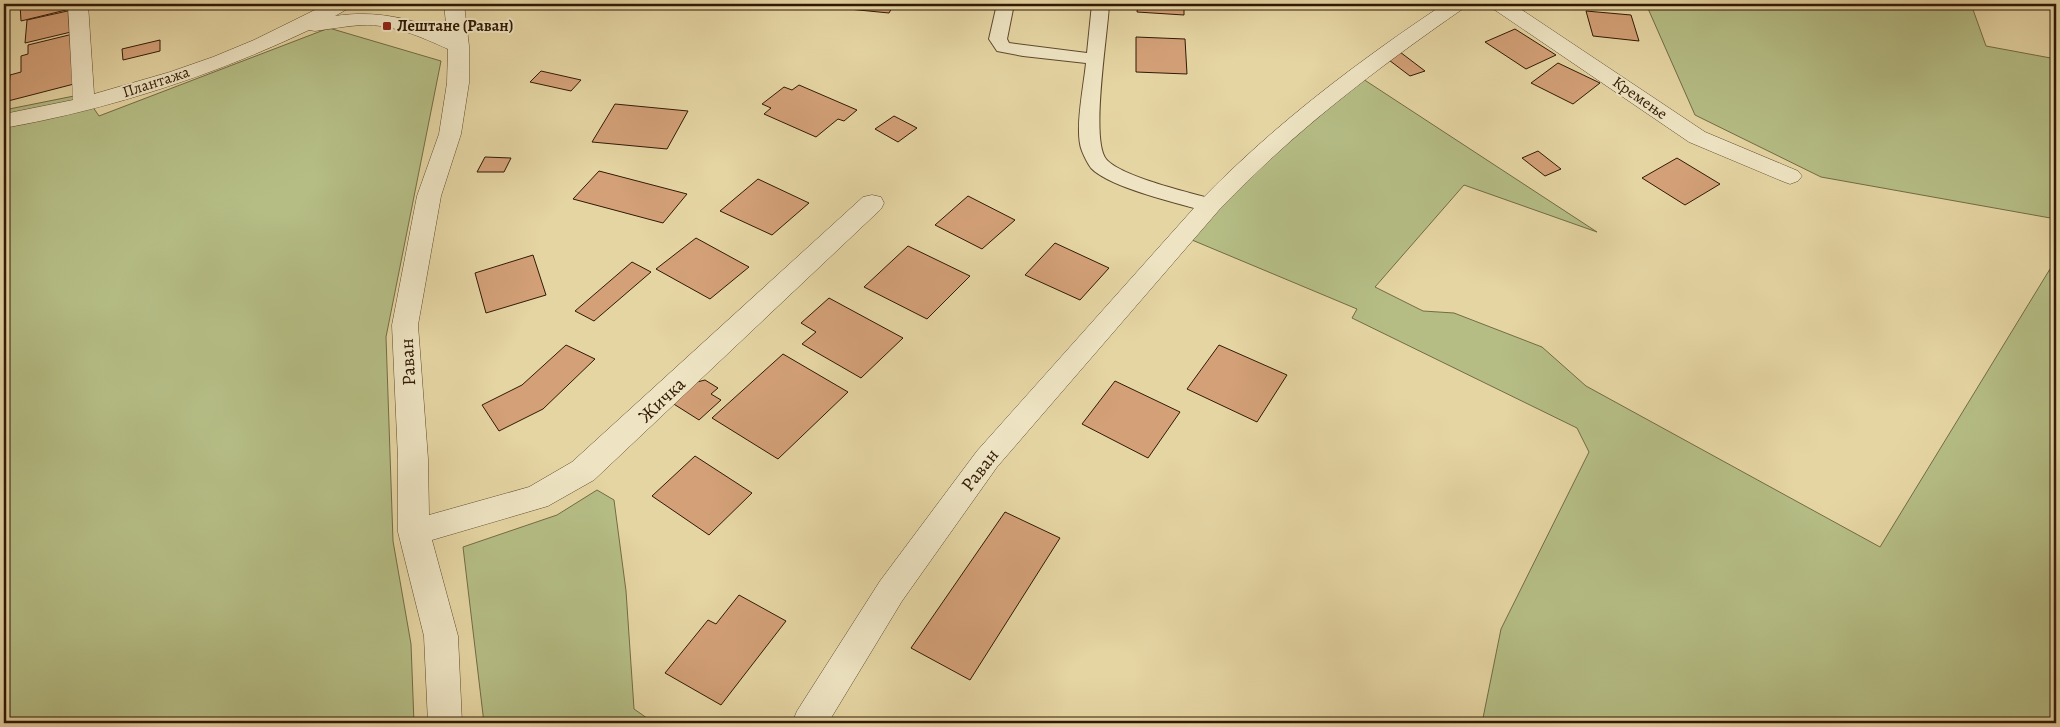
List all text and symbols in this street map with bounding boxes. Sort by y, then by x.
place label: Лештане (Раван) [397,15,513,37]
marker: Лештане (Раван) [381,20,393,32]
street label: Плантажа [120,61,193,103]
street label: Кремење [1608,71,1672,125]
street label: Раван [394,338,422,386]
street label: Жичка [633,371,691,429]
street label: Раван [955,443,1005,497]

